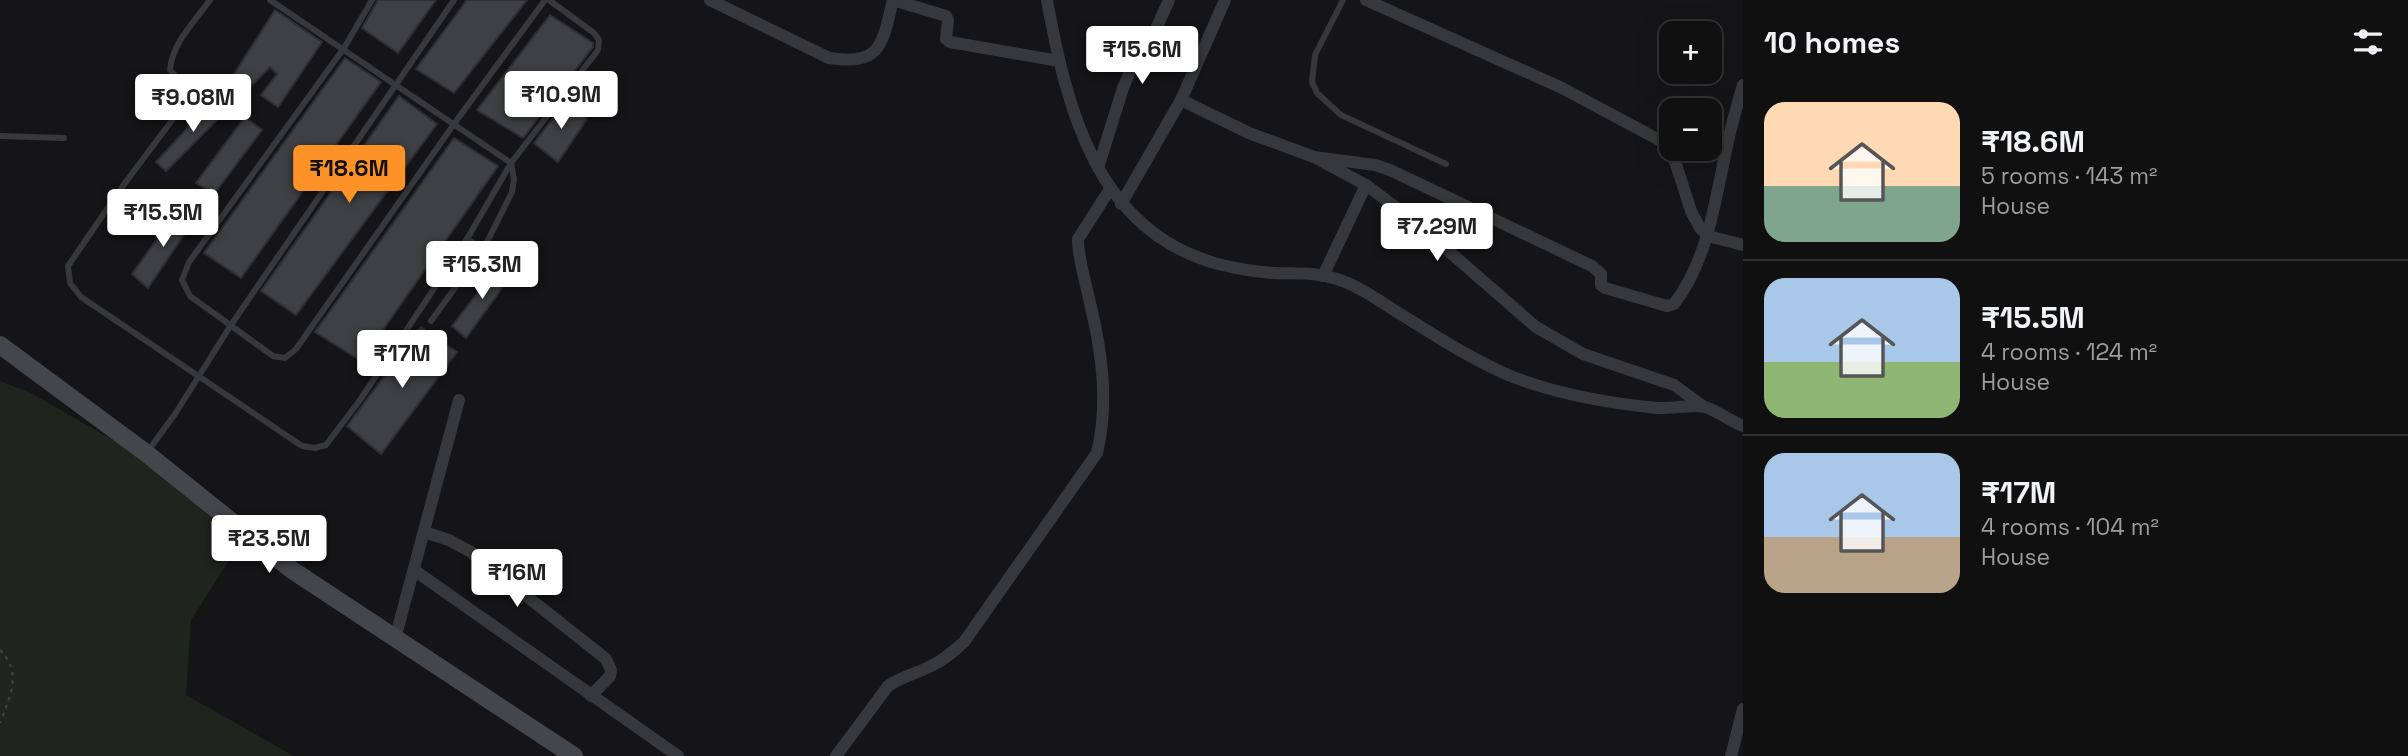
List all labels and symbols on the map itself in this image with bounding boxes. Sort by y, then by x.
pin: ₹15.6M [1085,27,1199,86]
pin: ₹10.9M [504,72,618,131]
pin: ₹9.08M [136,74,250,134]
pin: ₹18.6M [292,146,406,205]
pin: ₹15.5M [106,190,220,249]
pin: ₹7.29M [1380,204,1494,263]
pin: ₹15.3M [425,242,539,301]
pin: ₹17M [361,330,443,390]
pin: ₹23.5M [212,516,326,575]
pin: ₹16M [476,550,558,609]

